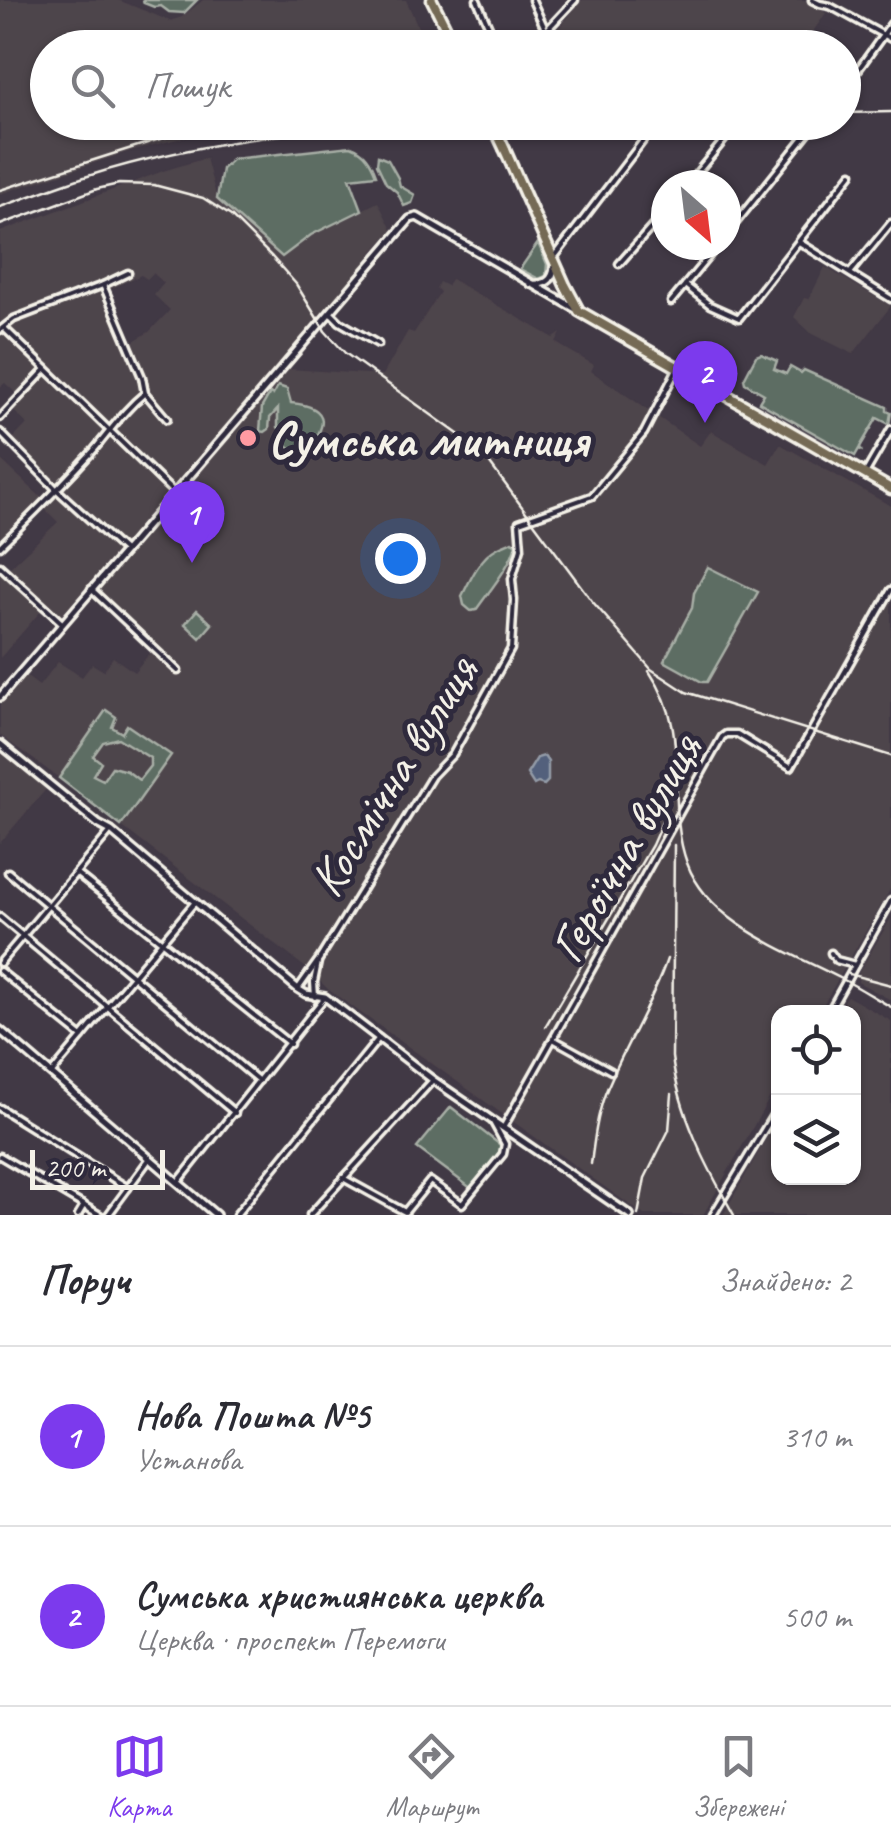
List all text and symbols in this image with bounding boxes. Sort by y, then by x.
search box [30,30,861,140]
icon: search [65,58,120,113]
text: Пошук [145,62,230,109]
north arrow [651,170,741,260]
pin: 2 [672,340,738,423]
place label: Сумська митниця [268,408,591,471]
marker: Сумська митниця [237,427,259,449]
pin: 1 [160,480,224,563]
your location [375,533,426,584]
street label: Космічна вулиця [295,642,493,908]
street label: Героїчна вулиця [535,721,717,973]
map controls [771,1005,861,1185]
button: locate [771,1005,861,1095]
button: layers [771,1095,861,1185]
scale bar [30,1145,165,1190]
text: 200 m [45,1150,105,1185]
text: Поруч [40,1254,130,1307]
text: Знайдено: 2 [719,1260,851,1301]
text: Нова Пошта №5 [135,1392,369,1439]
text: 1 [65,1416,80,1457]
text: 310 m [782,1416,851,1457]
text: Установа [135,1439,241,1480]
text: Сумська християнська церква [135,1572,542,1619]
text: 2 [65,1596,80,1637]
text: 500 m [782,1596,851,1637]
text: Церква · проспект Перемоги [135,1619,444,1660]
tab: Карта [107,1729,171,1824]
tab: Маршрут [386,1729,478,1824]
tab: Збережені [693,1729,784,1824]

